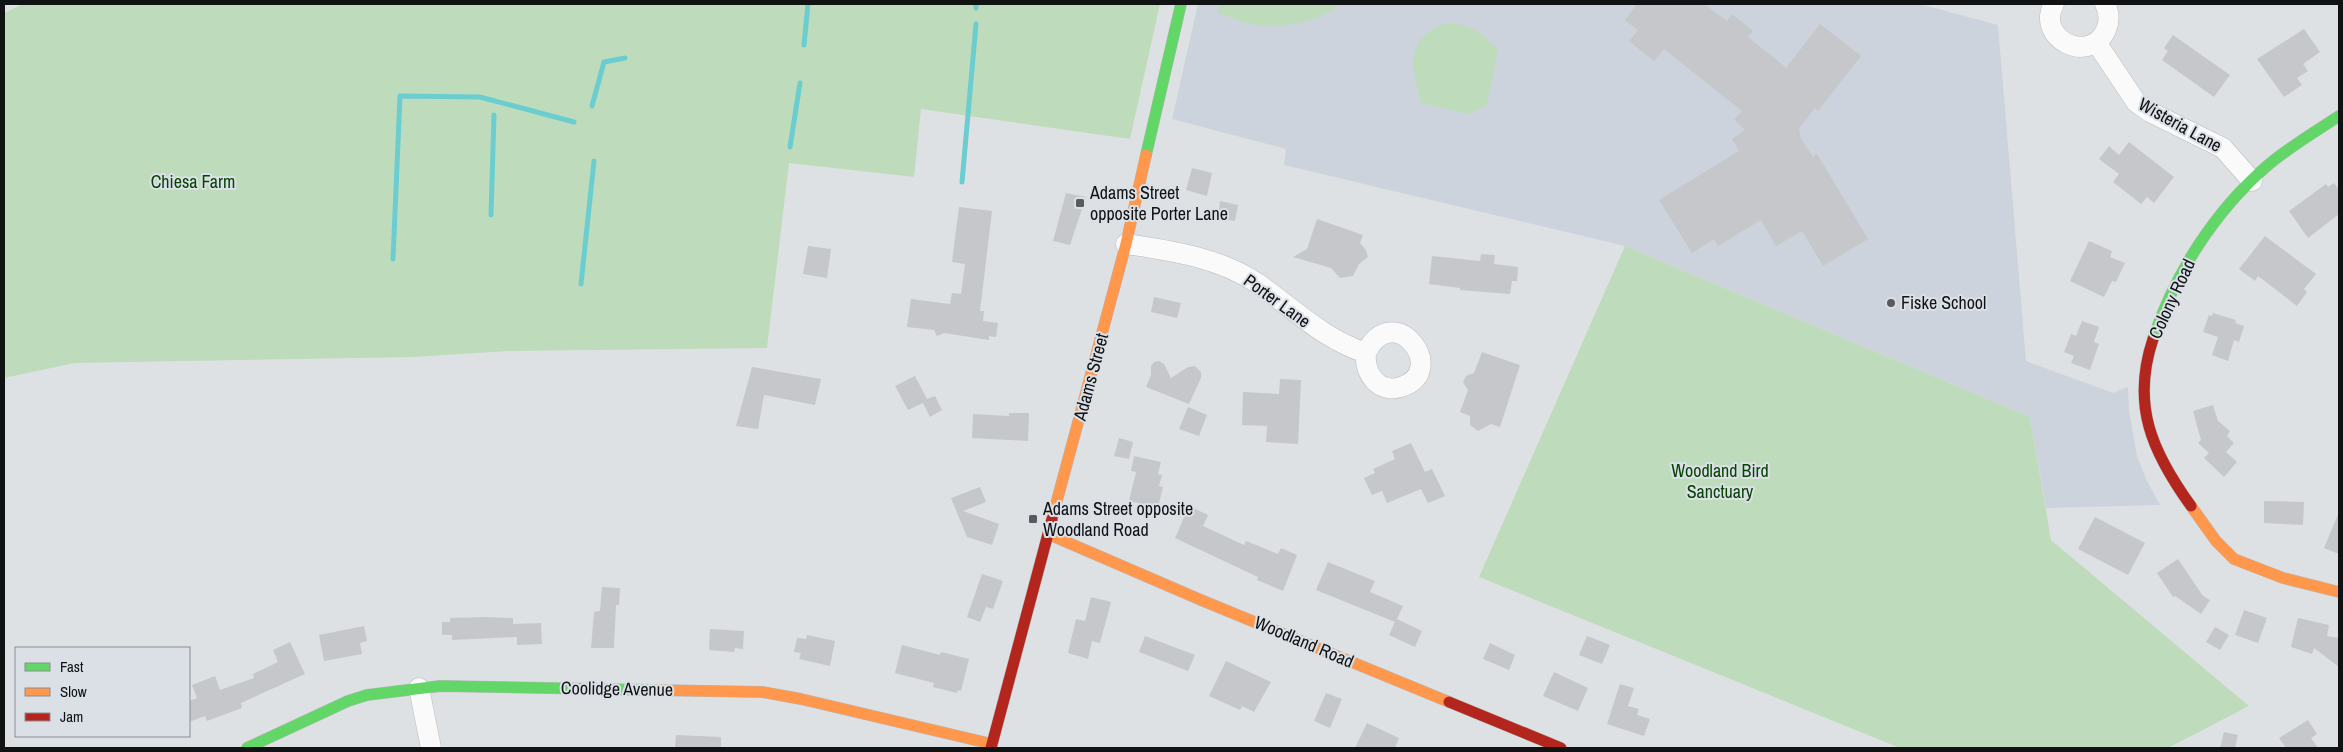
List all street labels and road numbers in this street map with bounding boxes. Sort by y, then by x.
street label: Wisteria Lane [2134,91,2226,158]
street label: Colony Road [2142,255,2201,343]
street label: Porter Lane [1239,268,1316,333]
street label: Adams Street [1067,330,1114,424]
street label: Woodland Road [1251,609,1358,674]
street label: Coolidge Avenue [561,675,673,702]

